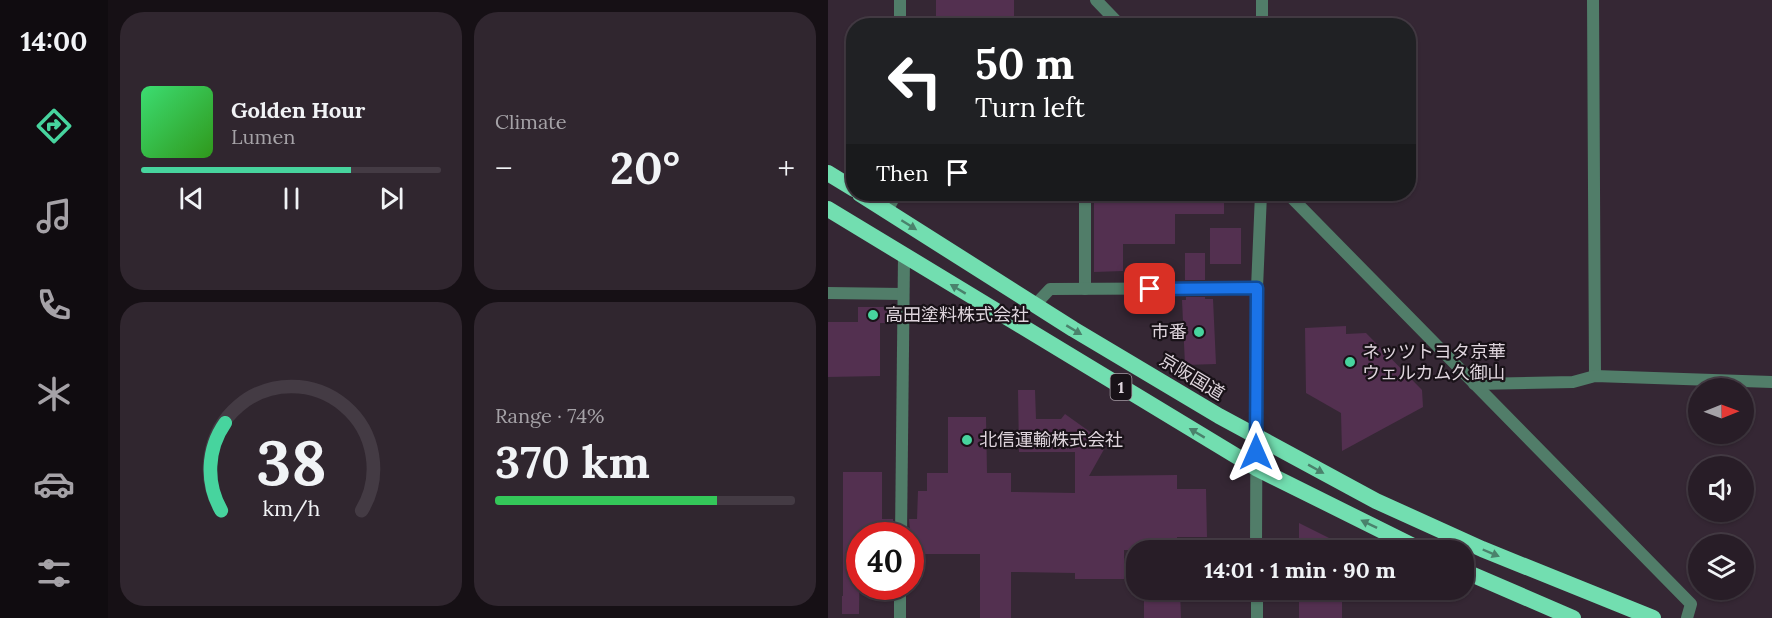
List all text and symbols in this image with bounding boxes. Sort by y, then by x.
text: 14:00 [21,24,87,58]
text: 50 m [975,37,1074,91]
icon: left [876,42,954,120]
text: Turn left [975,90,1085,124]
text: Golden Hour [231,96,365,124]
icon: directions [33,105,75,147]
text: Climate [495,109,567,134]
text: Lumen [231,124,295,149]
text: 20° [610,139,680,196]
text: − [495,147,513,189]
text: + [777,147,795,189]
icon: arrive [941,156,974,189]
text: Then [876,159,929,187]
icon: previous [175,182,208,215]
icon: pause [275,182,308,215]
icon: next [375,182,408,215]
icon: music [33,195,75,237]
one-way arrow [901,219,917,230]
pin [1124,263,1175,314]
icon: arrive [1133,272,1166,305]
one-way arrow [950,283,966,294]
icon: phone [33,284,75,326]
place label: 高田塗料株式会社 [885,303,1029,326]
marker: 高田塗料株式会社 [866,308,880,322]
place label: 市番 [1151,320,1187,343]
one-way arrow [1066,324,1082,335]
marker: 市番 [1192,325,1206,339]
place label: ネッツトヨタ京華 ウェルカム久御山 [1362,340,1506,384]
street label: 京阪国道 [1155,348,1229,405]
marker: ネッツトヨタ京華 ウェルカム久御山 [1343,355,1357,369]
icon: climate [33,373,75,415]
road number: 1 [1110,374,1132,400]
north arrow [1688,378,1754,444]
map controls [1688,378,1754,600]
text: Range · 74% [495,403,605,428]
position arrow [1224,420,1288,484]
text: 38 [256,422,326,502]
one-way arrow [1189,427,1205,438]
place label: 北信運輸株式会社 [979,428,1123,451]
text: 370 km [495,433,650,490]
marker: 北信運輸株式会社 [960,433,974,447]
button: sound [1688,456,1754,522]
icon: car [33,463,75,505]
one-way arrow [1308,464,1325,474]
text: km/h [262,494,320,522]
one-way arrow [1360,520,1377,529]
speed limit sign: 40 [846,522,924,600]
button: layers [1688,534,1754,600]
one-way arrow [1483,548,1501,558]
icon: filters [33,552,75,594]
text: 14:01 · 1 min · 90 m [1204,556,1396,584]

